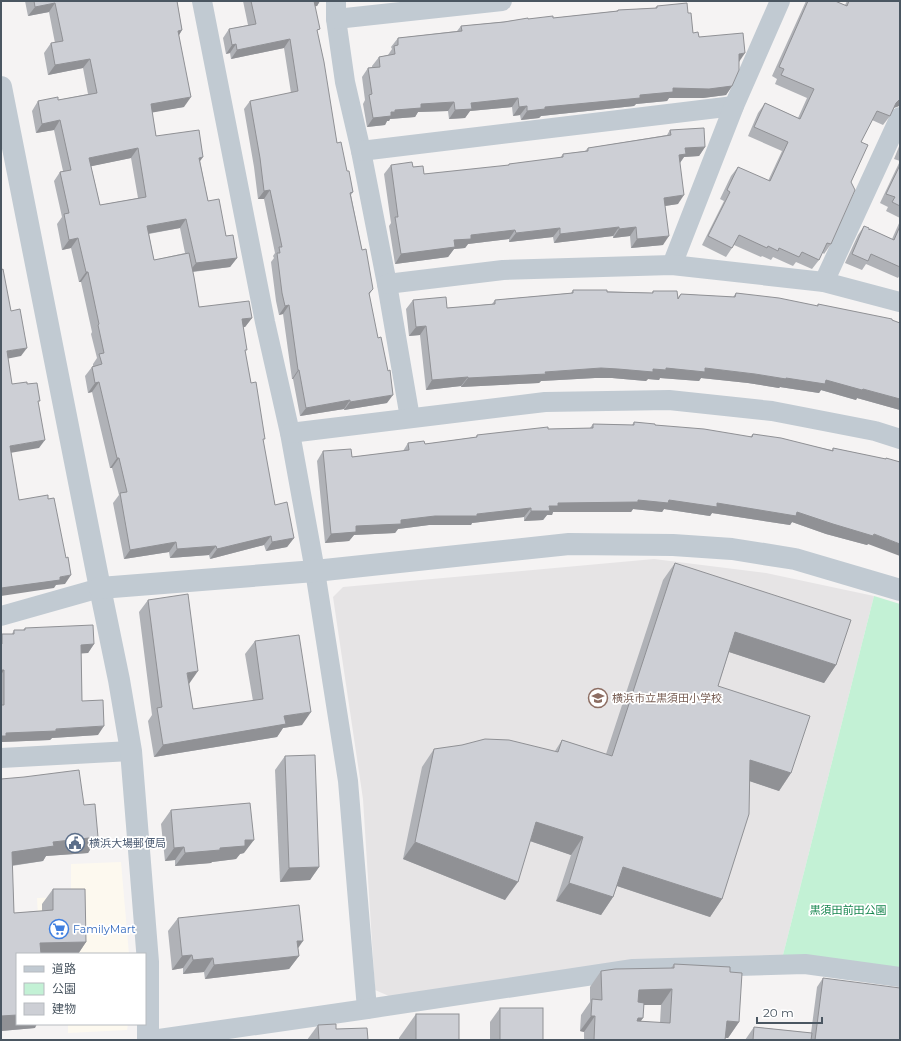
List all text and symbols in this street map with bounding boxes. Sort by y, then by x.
school or university icon: 横浜市立黒須田小学校 [587,687,609,709]
place label: 横浜市立黒須田小学校 [612,691,722,705]
public building icon: 横浜大場郵便局 [64,832,86,854]
place label: 横浜大場郵便局 [89,836,166,850]
park label: 黒須田前田公園 [810,903,887,917]
supermarket icon: FamilyMart [48,918,70,940]
place label: FamilyMart [73,922,136,936]
legend [16,953,146,1025]
text: 道路 [52,961,76,976]
text: 公園 [52,981,76,996]
scale bar [757,999,822,1025]
text: 建物 [52,1001,76,1016]
text: 20 m [763,1005,794,1020]

